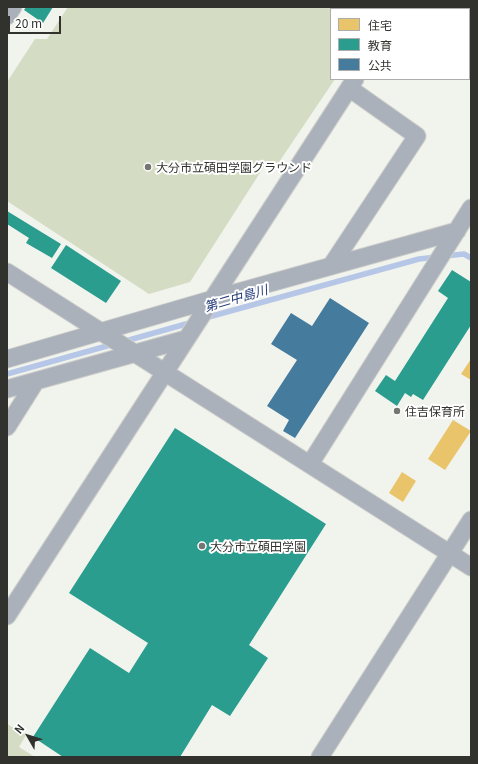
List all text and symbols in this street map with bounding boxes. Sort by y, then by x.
scale bar [10,8,63,34]
legend [330,8,470,80]
text: 20 m [15,14,42,31]
text: 住宅 [368,16,392,33]
text: 教育 [368,36,392,53]
text: 公共 [368,56,392,73]
place label: 大分市立碩田学園グラウンド [156,160,312,174]
marker: 大分市立碩田学園グラウンド [143,162,153,172]
water label: 第二中島川 [203,282,269,314]
place label: 住吉保育所 [405,404,465,418]
marker: 住吉保育所 [392,406,402,416]
place label: 大分市立碩田学園 [210,539,306,553]
marker: 大分市立碩田学園 [197,541,207,551]
north arrow [8,716,48,756]
text: N [10,720,27,737]

